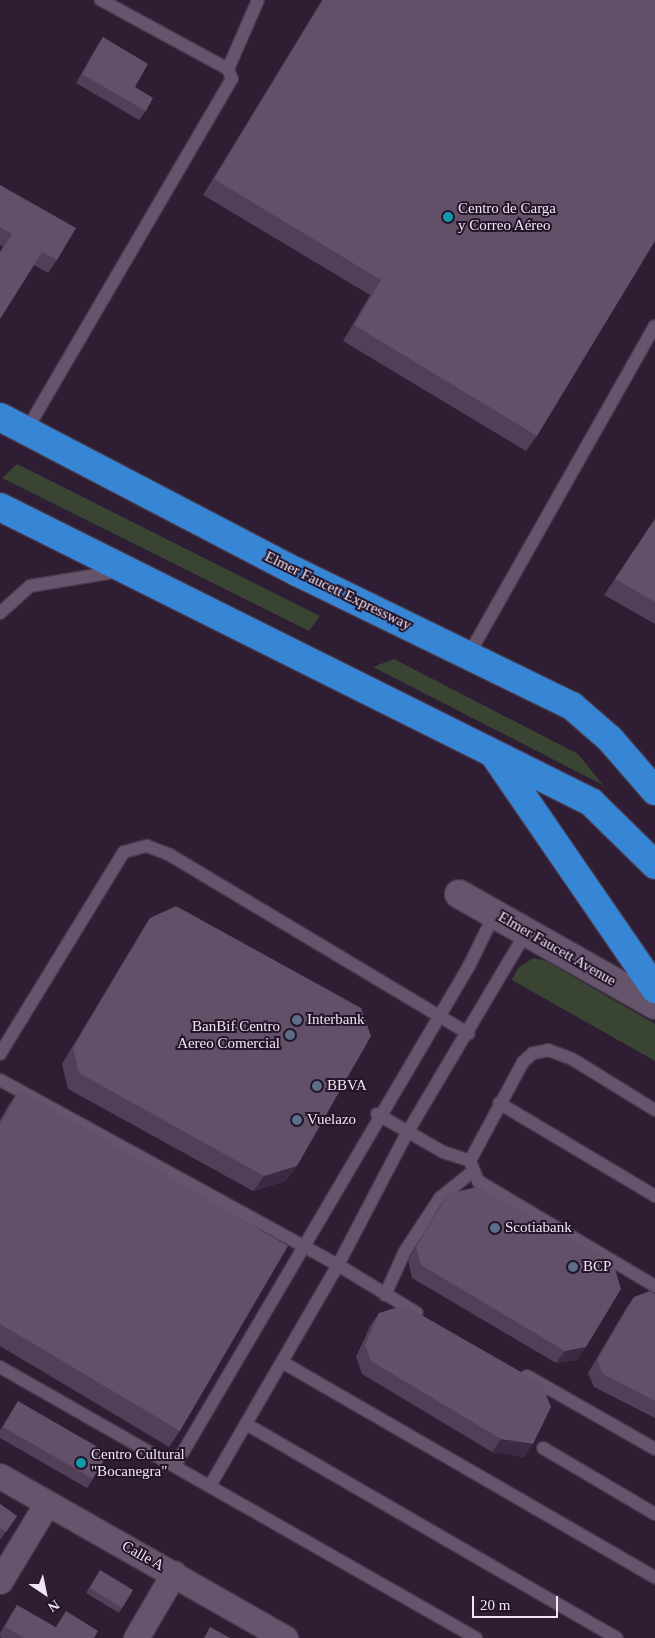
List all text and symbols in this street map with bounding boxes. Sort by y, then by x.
place label: Centro de Carga y Correo Aéreo [458,199,556,234]
marker: Centro de Carga y Correo Aéreo [442,211,454,223]
street label: Elmer Faucett Expressway [262,548,414,634]
street label: Elmer Faucett Avenue [495,908,619,990]
place label: Interbank [307,1011,364,1029]
marker: Interbank [291,1014,303,1026]
place label: BanBif Centro Aereo Comercial [177,1017,280,1052]
marker: BanBif Centro Aereo Comercial [284,1029,296,1041]
place label: BBVA [327,1077,367,1095]
marker: BBVA [311,1080,323,1092]
place label: Vuelazo [307,1111,356,1129]
marker: Vuelazo [291,1114,303,1126]
place label: Scotiabank [505,1219,572,1237]
marker: Scotiabank [489,1222,501,1234]
place label: BCP [583,1258,611,1276]
marker: BCP [567,1261,579,1273]
place label: Centro Cultural "Bocanegra" [91,1445,185,1480]
marker: Centro Cultural "Bocanegra" [75,1457,87,1469]
street label: Calle A [118,1537,168,1575]
north arrow [20,1568,70,1618]
scale bar [475,1586,561,1618]
text: N [45,1597,62,1615]
text: 20 m [480,1597,510,1613]

